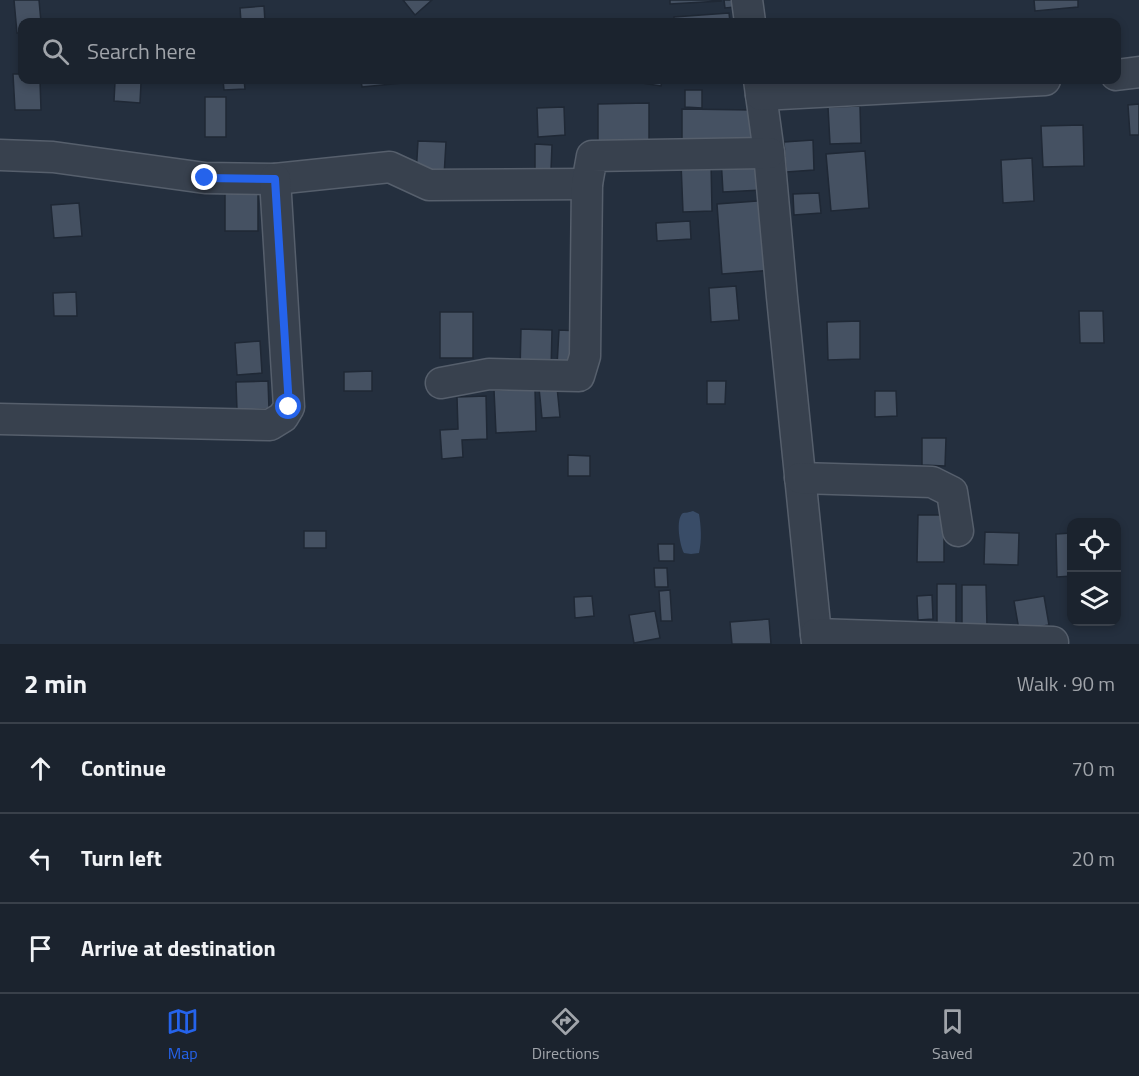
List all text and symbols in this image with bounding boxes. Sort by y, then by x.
search box [18,18,1121,84]
text: Search here [87,34,196,68]
icon: search [39,35,72,68]
route end [191,164,217,190]
route start [275,393,301,419]
map controls [1067,518,1121,626]
button: locate [1067,518,1121,572]
button: layers [1067,572,1121,626]
text: 2 min [24,664,87,703]
text: Walk · 90 m [1017,668,1115,699]
text: Continue [81,751,166,785]
icon: ahead [24,752,57,785]
text: 70 m [1071,753,1115,784]
text: Turn left [81,841,162,875]
icon: left [24,842,57,875]
text: 20 m [1071,843,1115,874]
text: Arrive at destination [81,931,276,965]
icon: arrive [24,932,57,965]
tab: Map [166,1005,199,1065]
tab: Directions [532,1005,600,1065]
tab: Saved [932,1005,973,1065]

